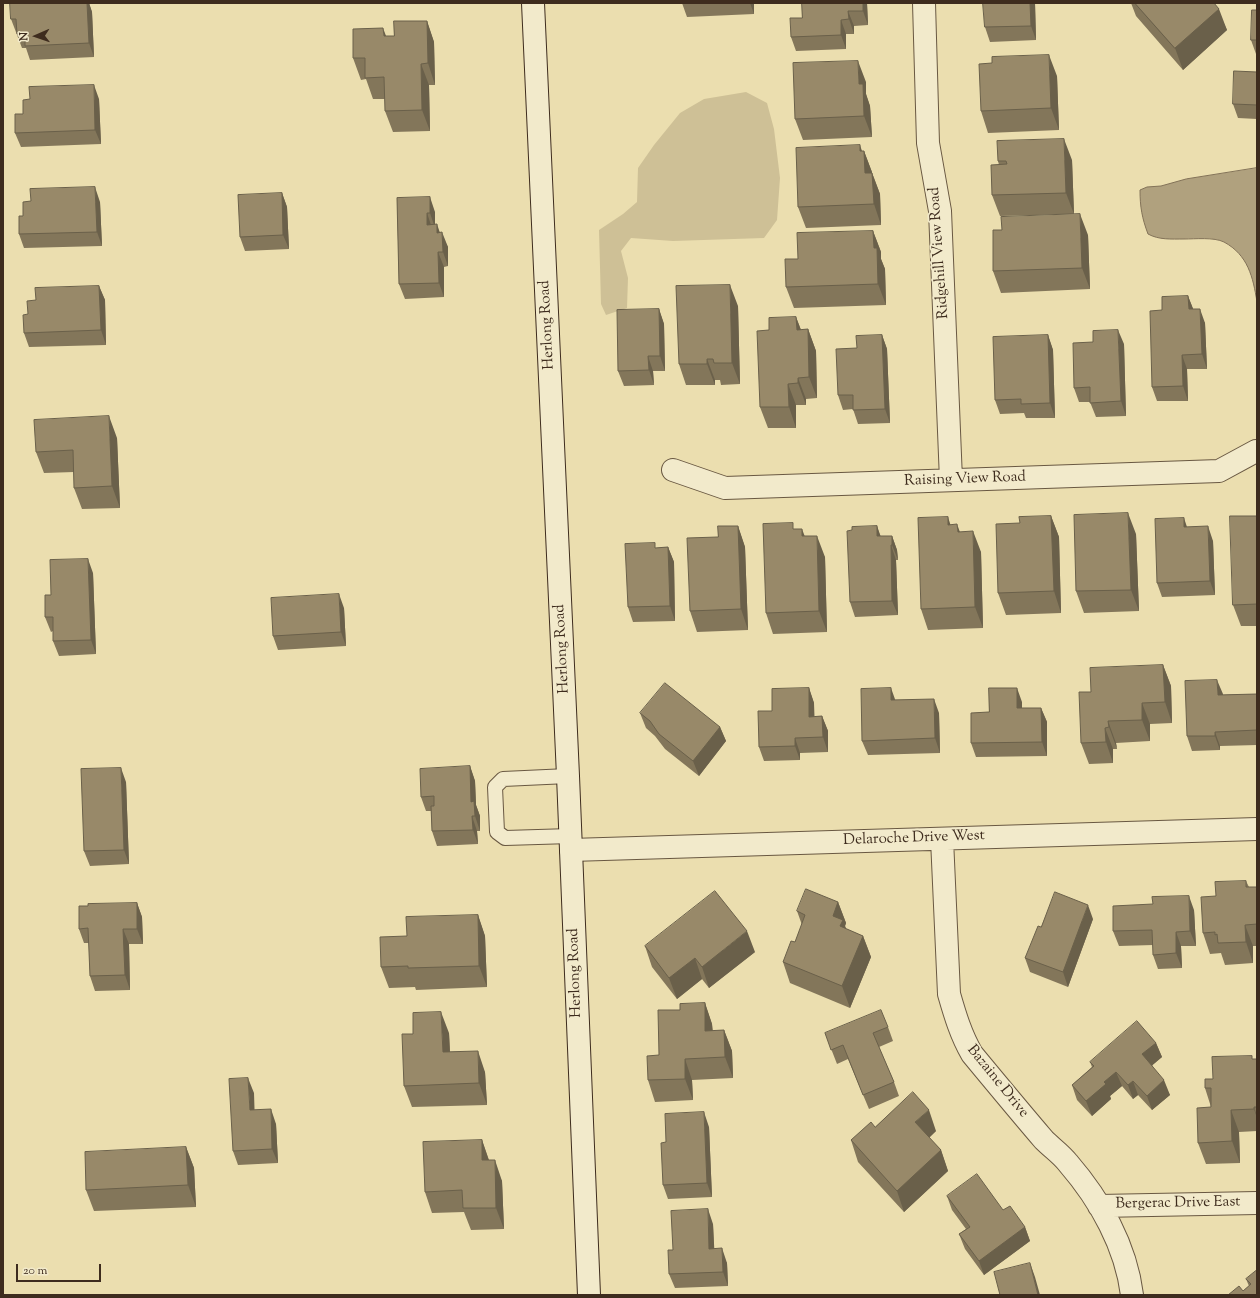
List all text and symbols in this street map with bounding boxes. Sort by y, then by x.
north arrow [16,16,56,56]
text: N [16,32,32,41]
street label: Ridgehill View Road [926,186,954,320]
street label: Herlong Road [537,280,559,370]
street label: Raising View Road [904,469,1026,491]
street label: Herlong Road [552,604,574,694]
street label: Delaroche Drive West [843,828,985,850]
street label: Herlong Road [565,928,587,1018]
street label: Bazaine Drive [962,1042,1032,1122]
street label: Bergerac Drive East [1115,1194,1241,1214]
scale bar [18,1256,103,1282]
text: 20 m [23,1262,47,1280]

